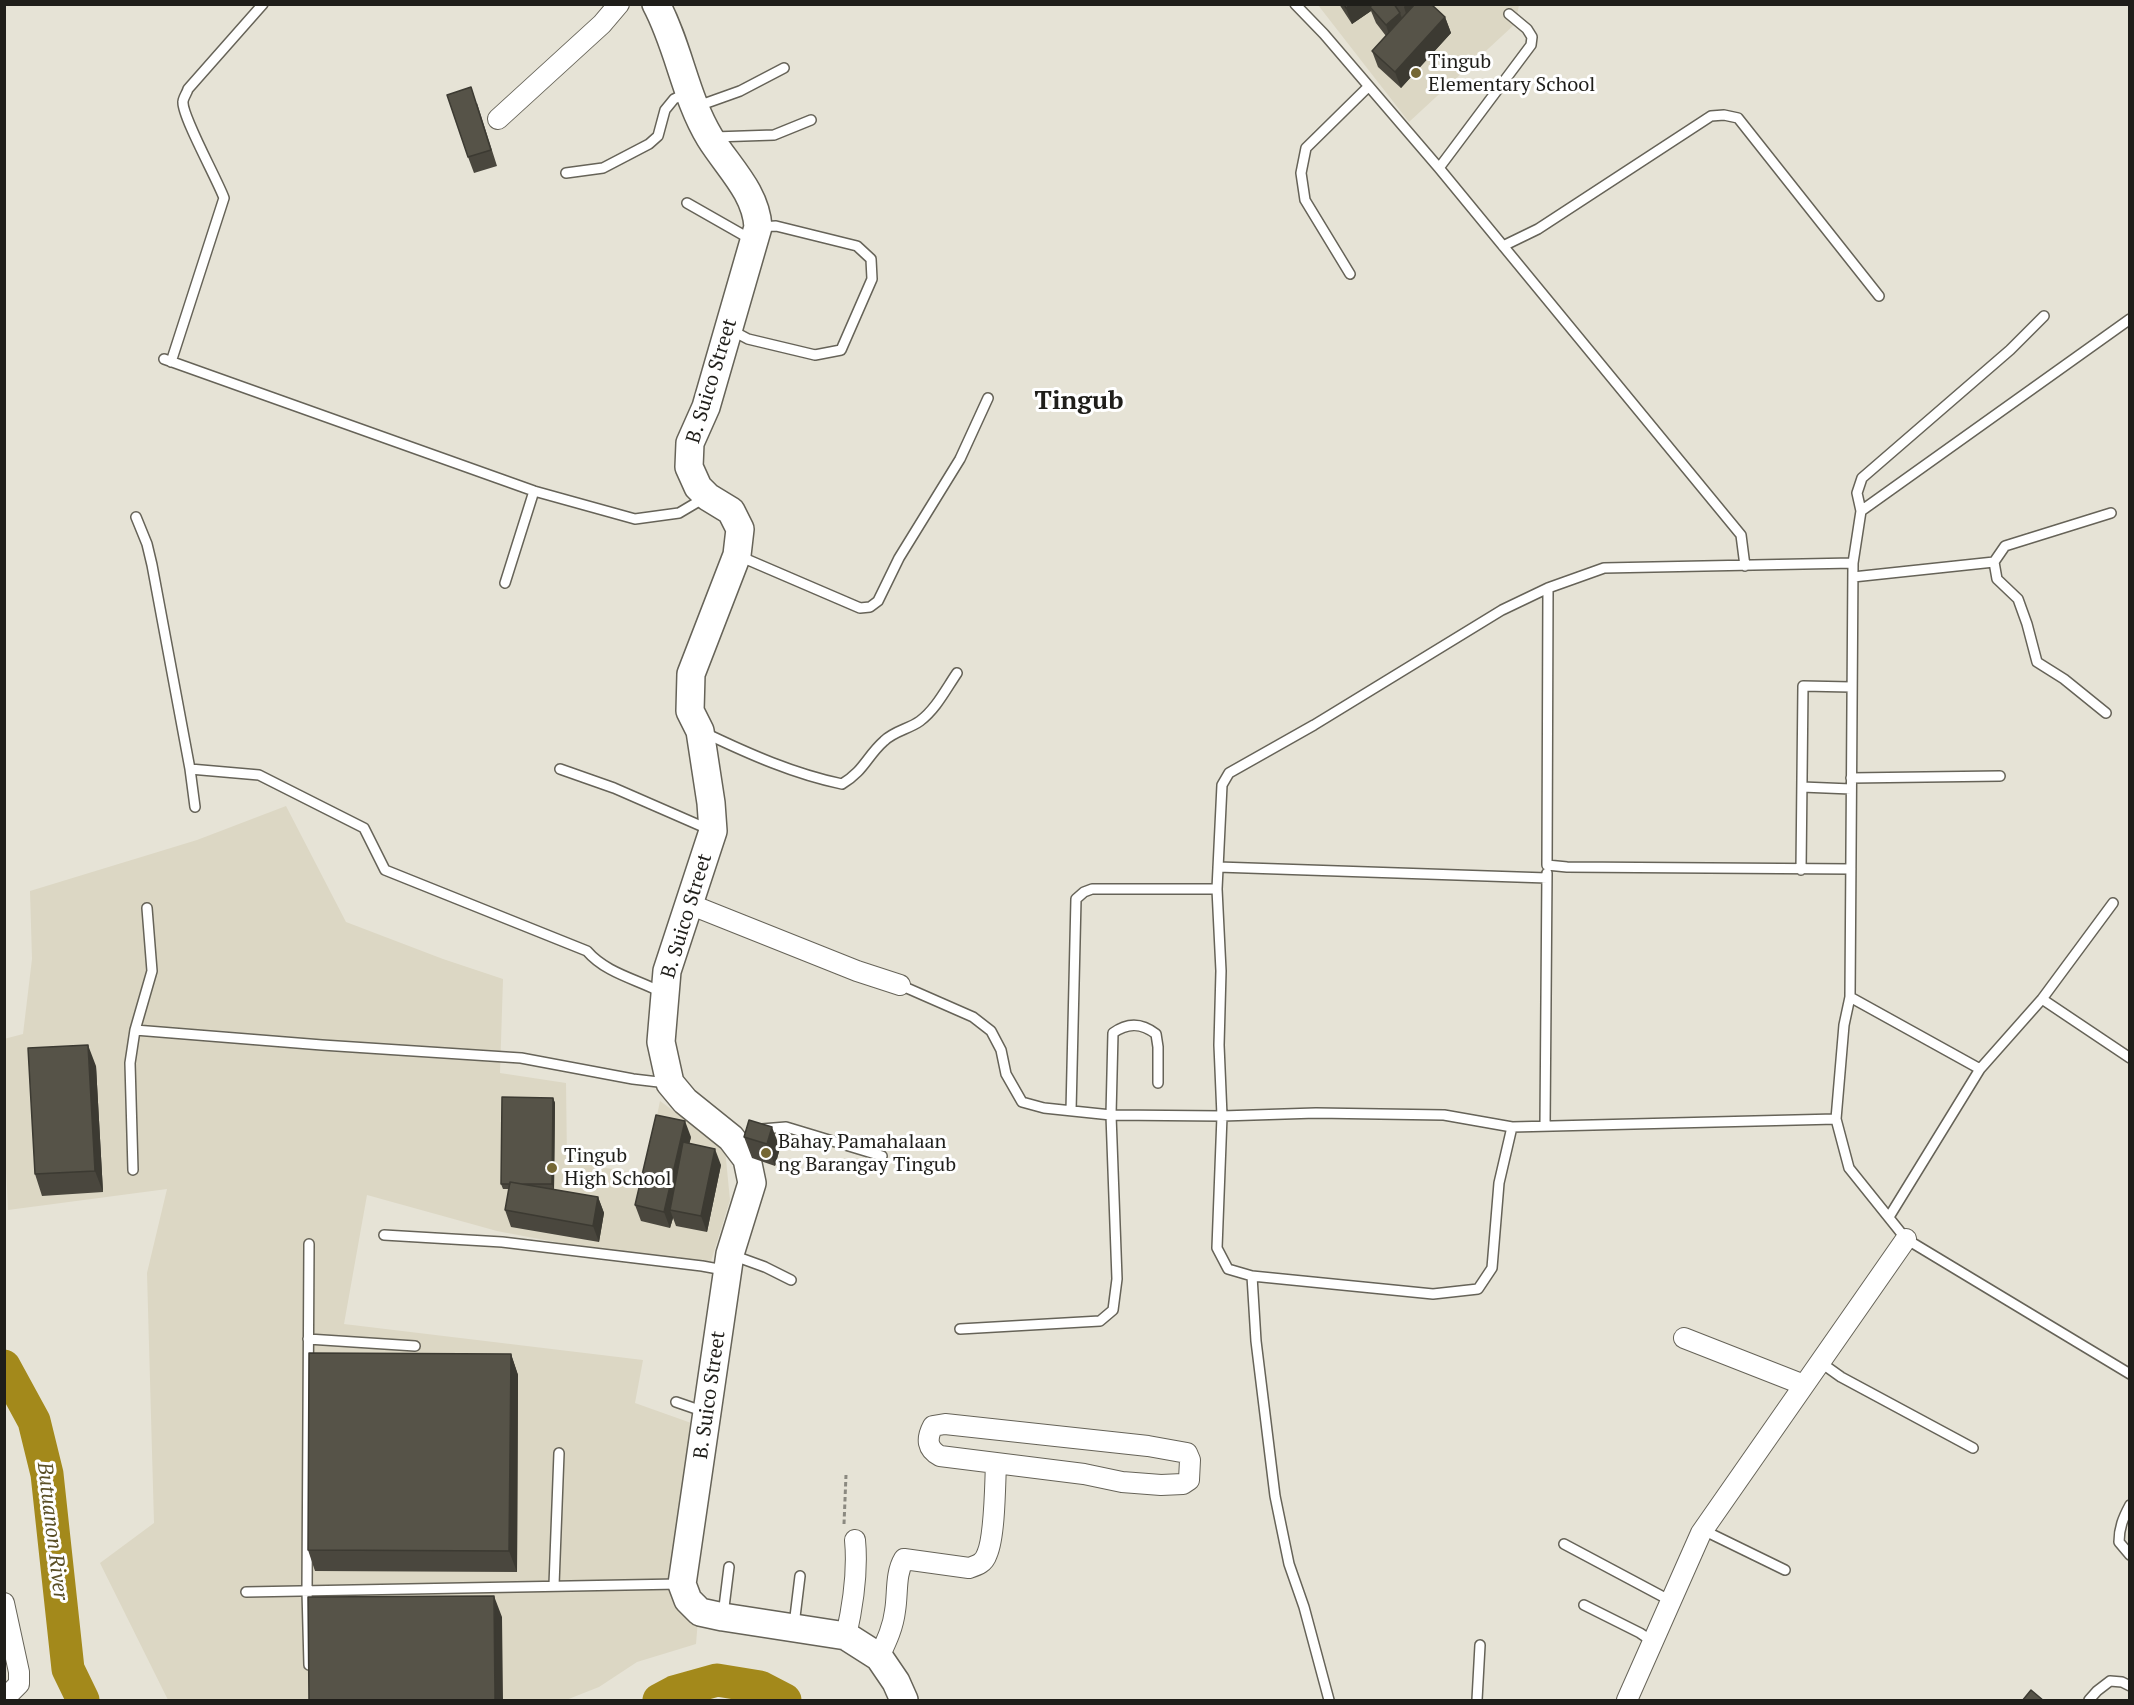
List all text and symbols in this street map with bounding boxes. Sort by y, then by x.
place label: Tingub Elementary School [1428,50,1595,97]
marker: Tingub Elementary School [1409,66,1423,80]
street label: B. Suico Street [682,316,742,446]
district label: Tingub [1035,386,1123,418]
street label: B. Suico Street [657,851,717,981]
place label: Bahay Pamahalaan ng Barangay Tingub [778,1130,956,1177]
place label: Tingub High School [564,1144,672,1191]
marker: Bahay Pamahalaan ng Barangay Tingub [759,1146,773,1160]
marker: Tingub High School [545,1161,559,1175]
street label: B. Suico Street [689,1329,731,1461]
water label: Butuanon River [31,1461,73,1601]

